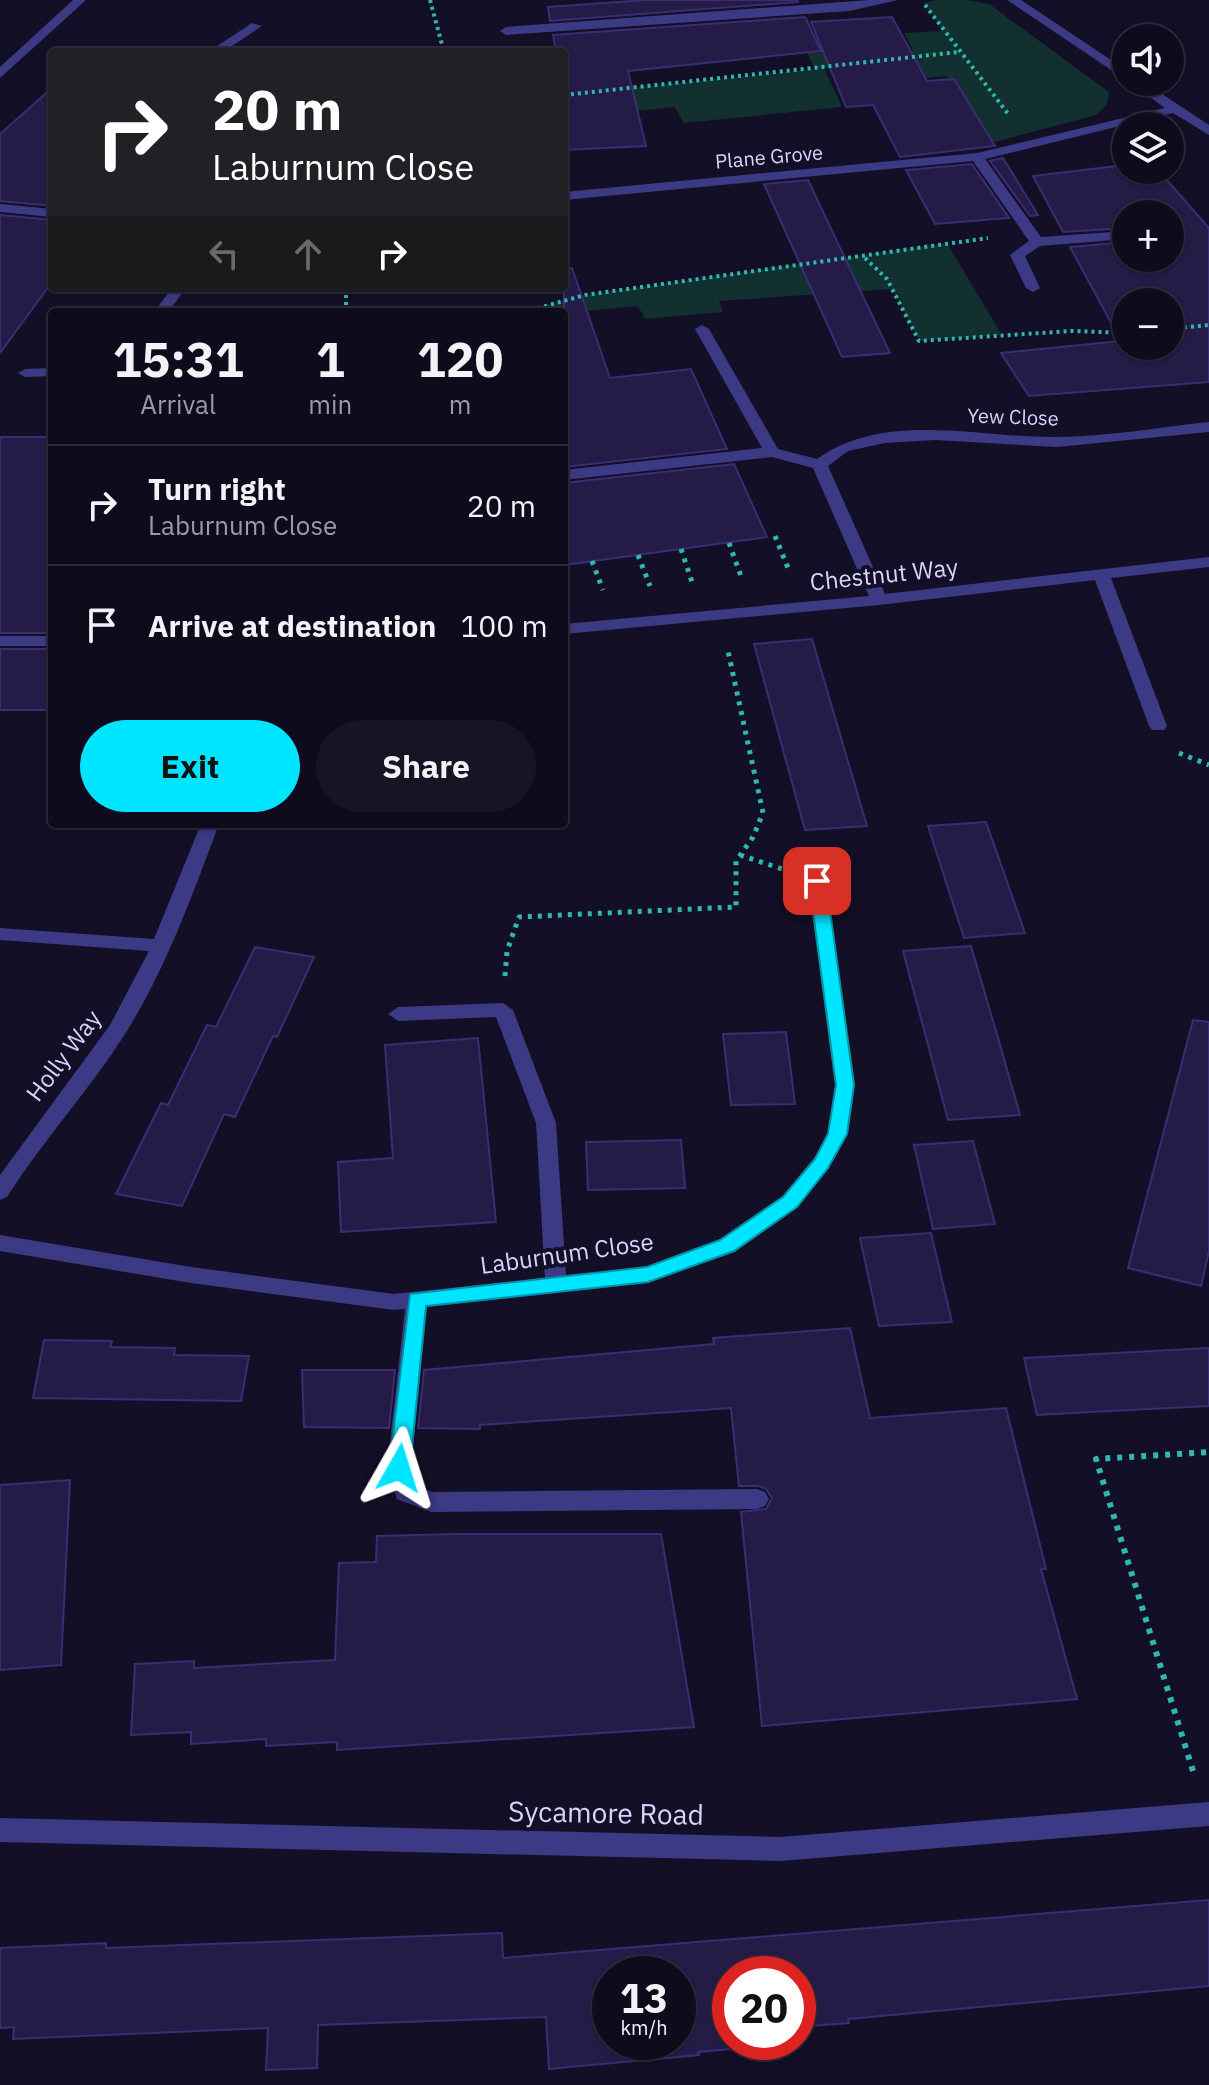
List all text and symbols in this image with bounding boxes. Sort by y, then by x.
map controls [1112,24,1184,360]
button: sound [1112,24,1184,96]
text: 20 m [212,73,342,145]
icon: right [80,80,184,184]
button: layers [1112,112,1184,184]
street label: Plane Grove [714,138,824,175]
text: Laburnum Close [212,143,474,190]
button: + [1112,200,1184,272]
icon: left [202,232,246,276]
icon: ahead [286,232,330,276]
icon: right [370,232,414,276]
button: − [1112,288,1184,360]
text: 15:31 [113,328,244,390]
text: 1 [316,328,345,390]
text: 120 [417,328,503,390]
text: Arrival [140,387,216,421]
text: min [308,387,352,421]
text: m [449,387,471,421]
street label: Yew Close [967,401,1059,432]
text: Turn right [148,469,286,508]
icon: right [80,483,124,527]
text: 20 m [467,486,536,525]
text: Laburnum Close [148,508,337,542]
street label: Chestnut Way [808,550,960,598]
icon: arrive [80,603,124,647]
text: Arrive at destination [148,606,436,645]
text: 100 m [460,606,548,645]
button: Exit [80,720,300,812]
button: Share [316,720,536,812]
pin [783,847,851,915]
icon: arrive [795,859,839,903]
street label: Holly Way [18,1003,108,1108]
street label: Laburnum Close [478,1225,656,1281]
position arrow [357,1426,441,1510]
street label: Sycamore Road [508,1792,704,1833]
speed limit sign: 20 [712,1956,816,2060]
text: 13 [620,1972,668,2024]
text: km/h [620,2014,668,2041]

